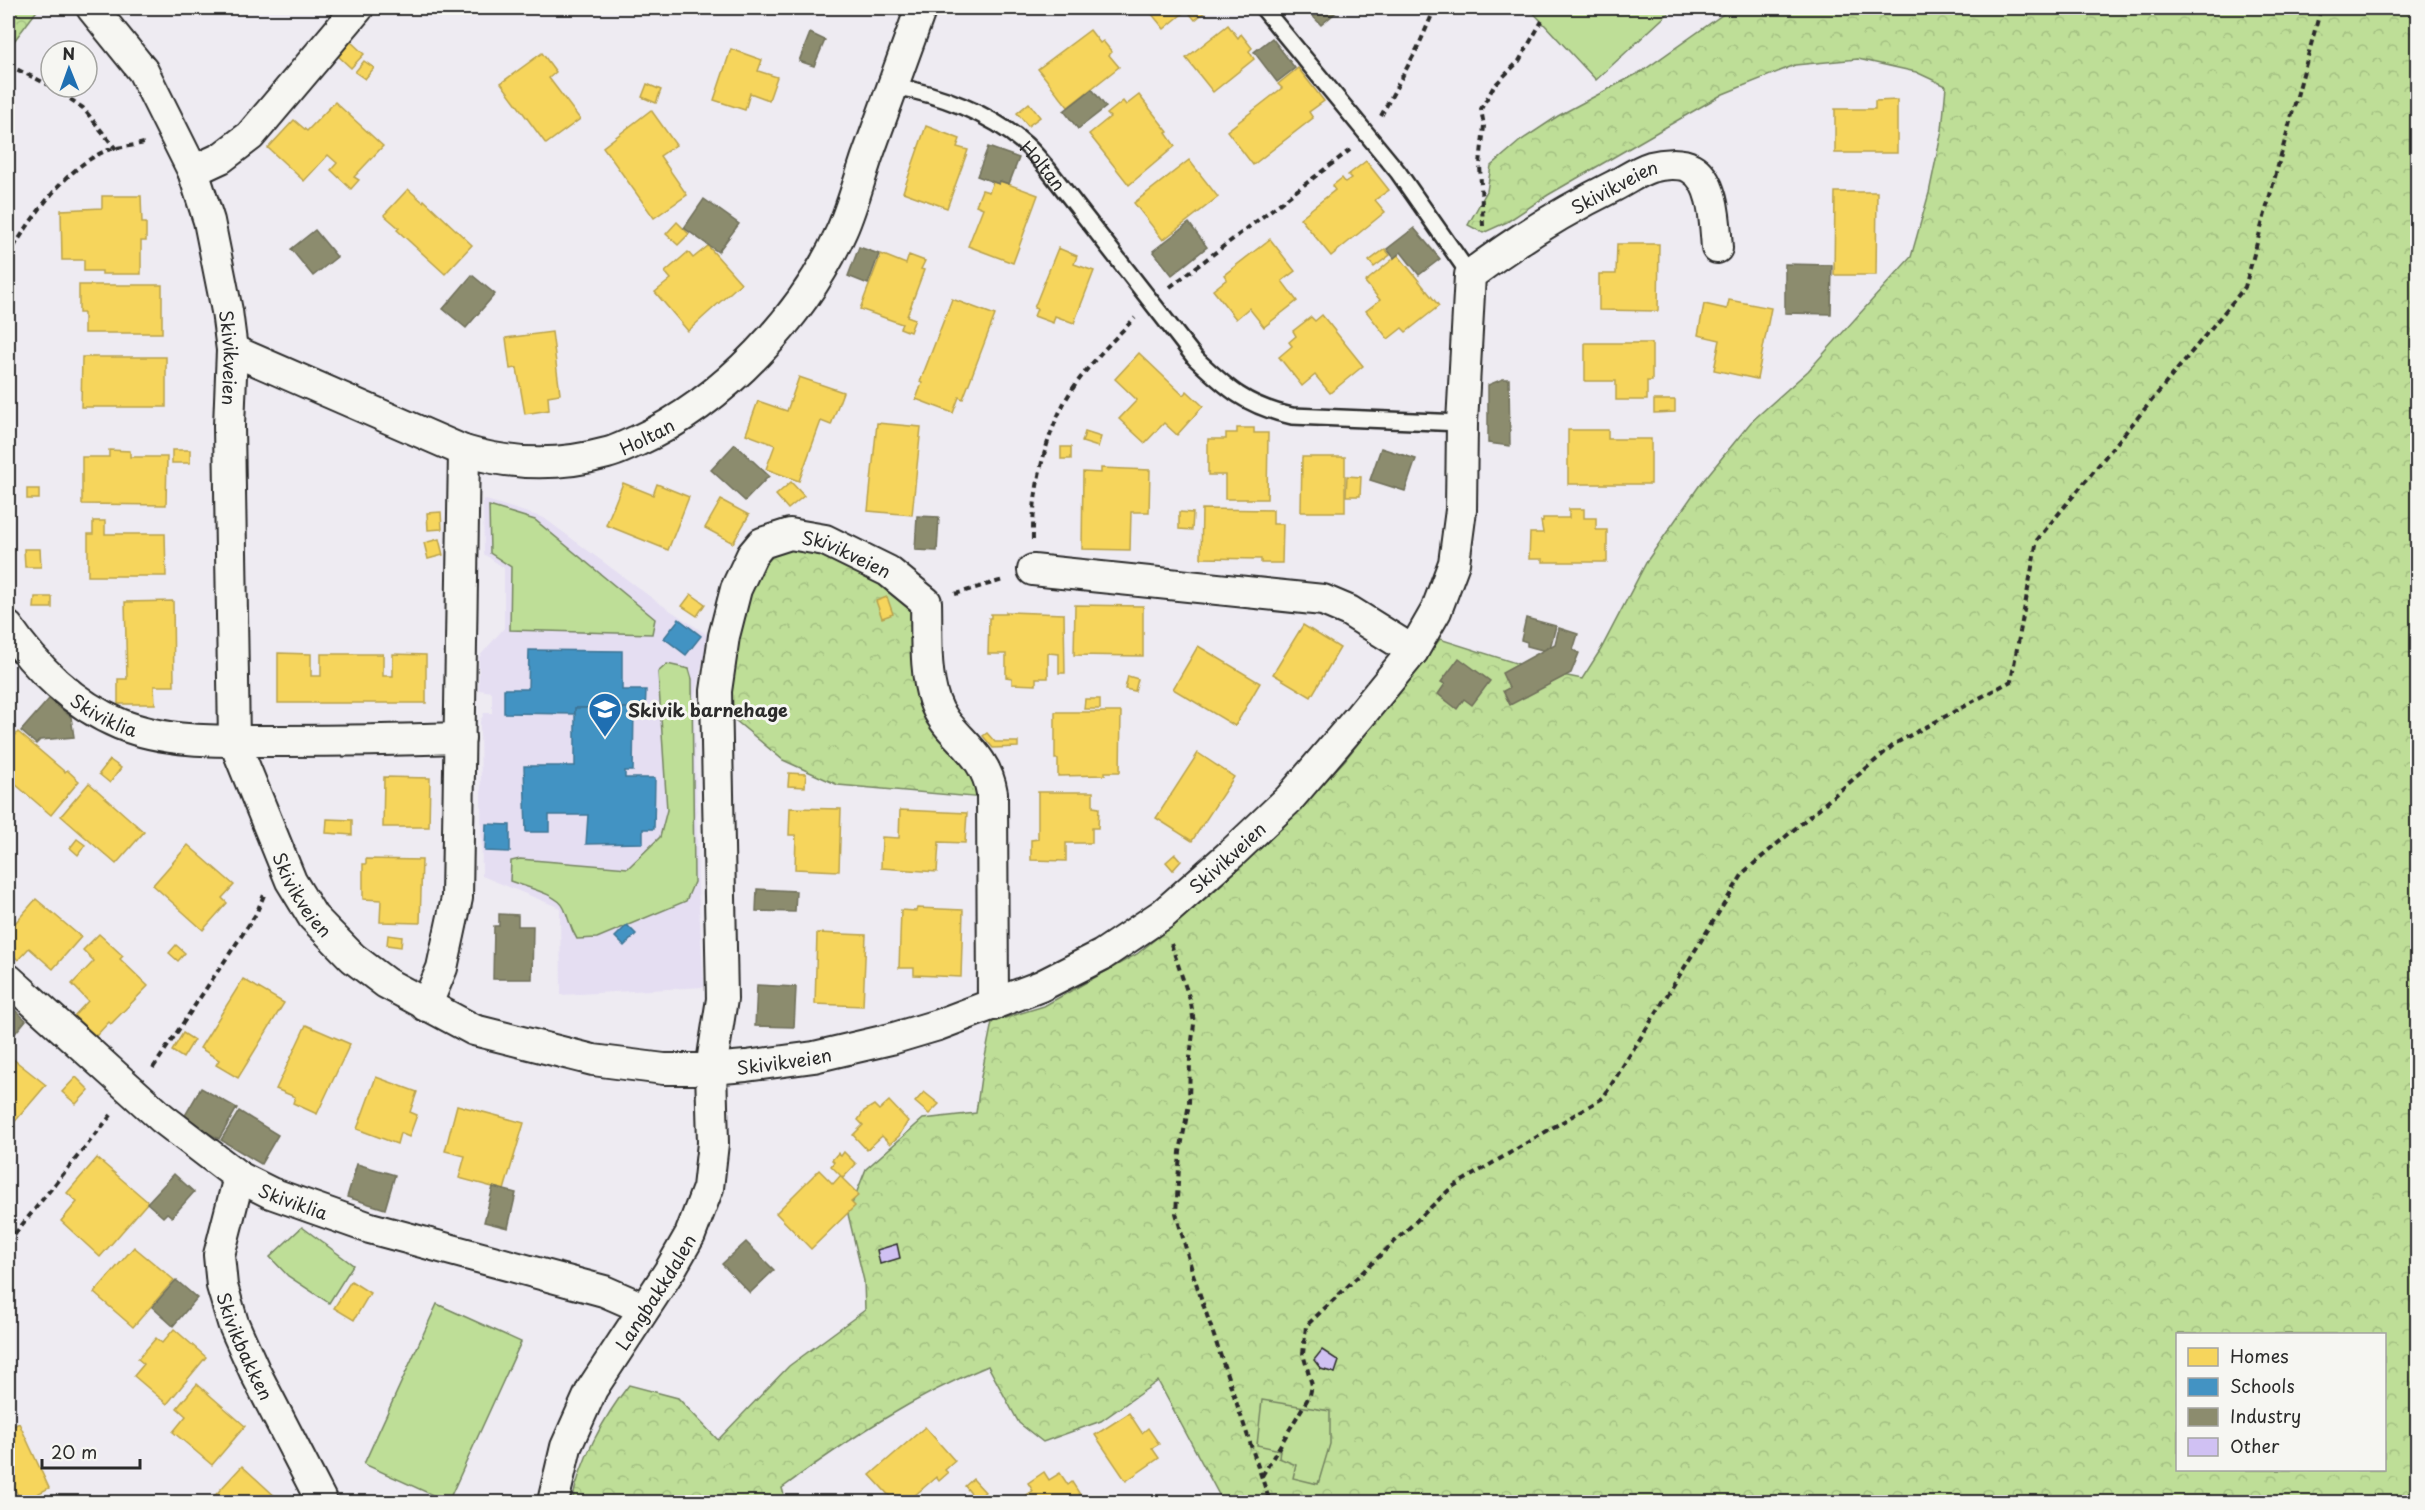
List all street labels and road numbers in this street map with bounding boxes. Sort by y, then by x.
street label: Holtan [1015,133,1073,196]
street label: Skivikveien [1565,152,1660,220]
street label: Skivikveien [213,308,246,406]
street label: Holtan [614,411,679,461]
street label: Skivikveien [800,523,896,584]
street label: Skiviklia [65,686,141,743]
street label: Skivikveien [1182,815,1271,899]
street label: Skivikveien [267,848,339,943]
street label: Skivikveien [735,1040,834,1080]
street label: Skiviklia [254,1175,332,1226]
street label: Langbakkdalen [608,1229,702,1355]
street label: Skivikbakken [211,1289,281,1405]

